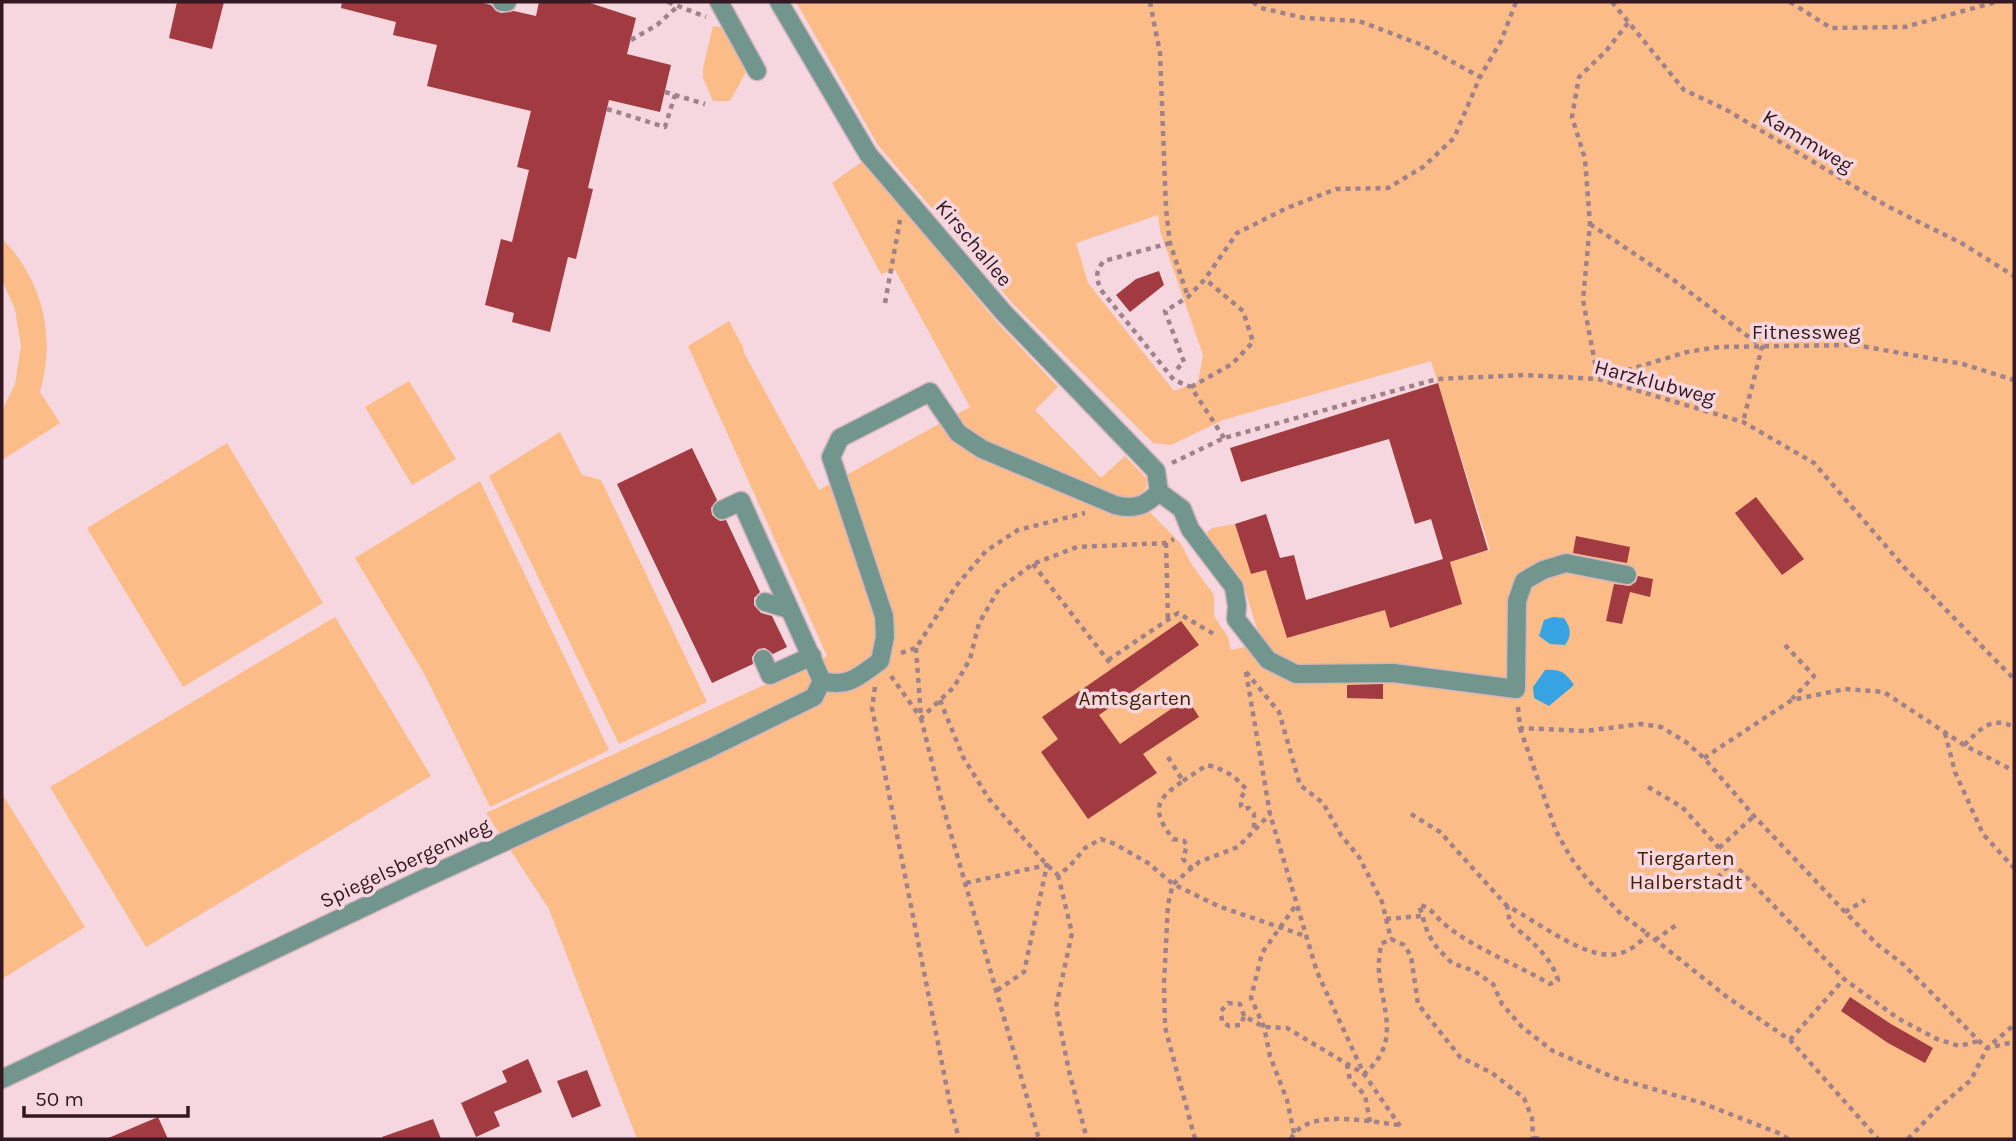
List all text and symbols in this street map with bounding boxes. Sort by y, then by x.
street label: Kammweg [1758,105,1858,177]
street label: Kirschallee [931,195,1017,291]
street label: Fitnessweg [1752,320,1860,344]
street label: Harzklubweg [1592,354,1718,410]
park label: Amtsgarten [1078,686,1192,710]
street label: Spiegelsbergenweg [316,813,494,913]
park label: Tiergarten Halberstadt [1629,846,1743,894]
scale bar [24,1074,189,1118]
text: 50 m [35,1087,84,1111]

